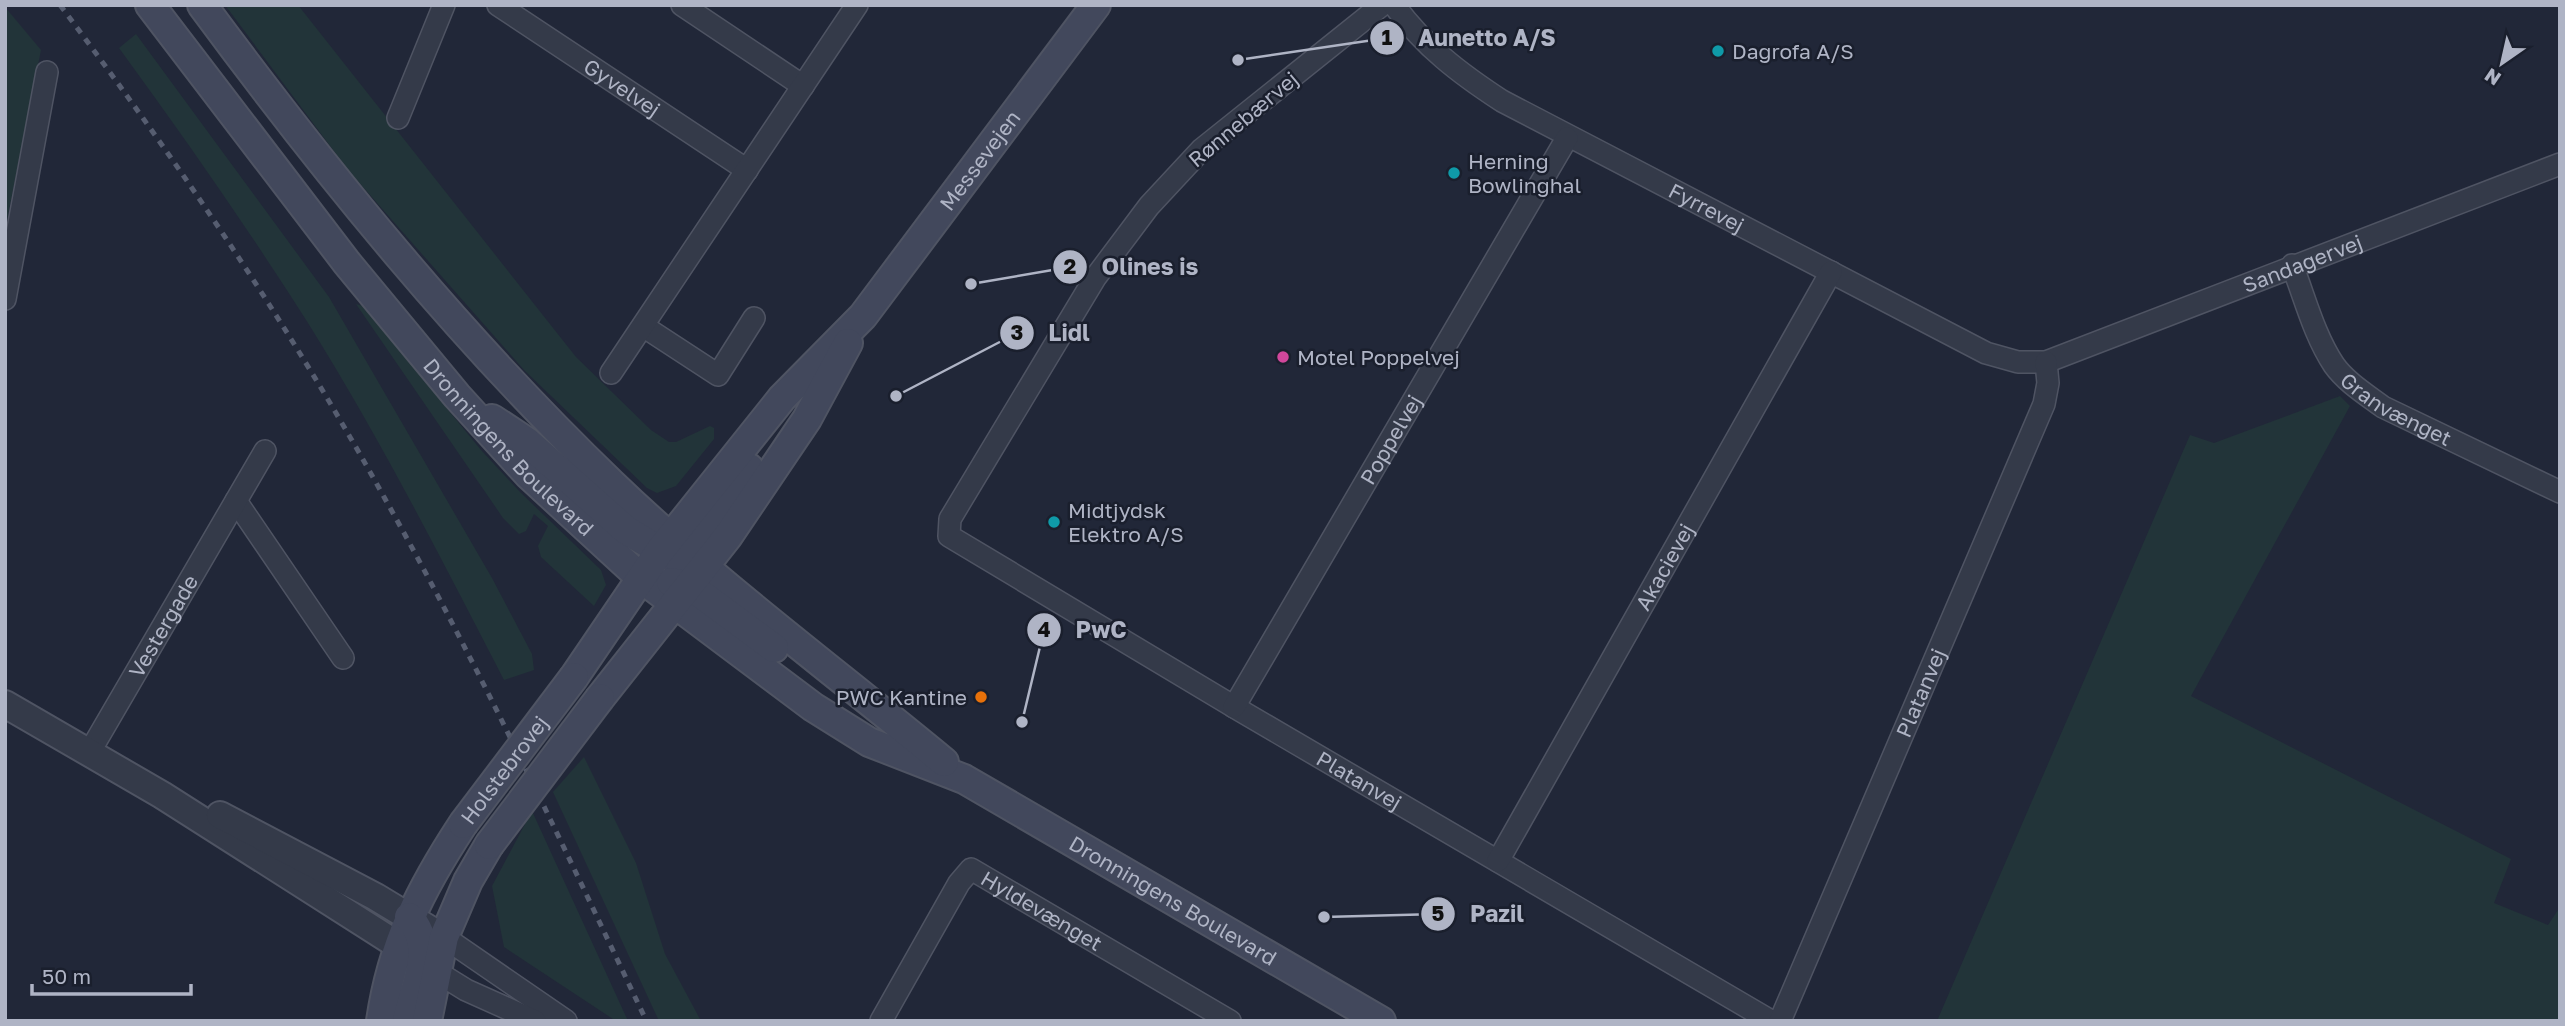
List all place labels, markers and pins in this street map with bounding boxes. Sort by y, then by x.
callout: Aunetto A/S [1370,16,1570,60]
place label: Dagrofa A/S [1732,38,1854,64]
marker: Dagrofa A/S [1710,43,1726,59]
place label: Herning Bowlinghal [1468,148,1581,198]
marker: Herning Bowlinghal [1446,165,1462,181]
callout: Olines is [1052,245,1212,289]
callout: Lidl [999,311,1104,355]
place label: Motel Poppelvej [1297,344,1460,370]
marker: Motel Poppelvej [1275,349,1291,365]
place label: Midtjydsk Elektro A/S [1068,497,1184,547]
marker: Midtjydsk Elektro A/S [1046,514,1062,530]
callout: PwC [1027,608,1141,652]
place label: PWC Kantine [836,684,967,710]
marker: PWC Kantine [973,689,989,705]
callout: Pazil [1421,892,1538,936]

